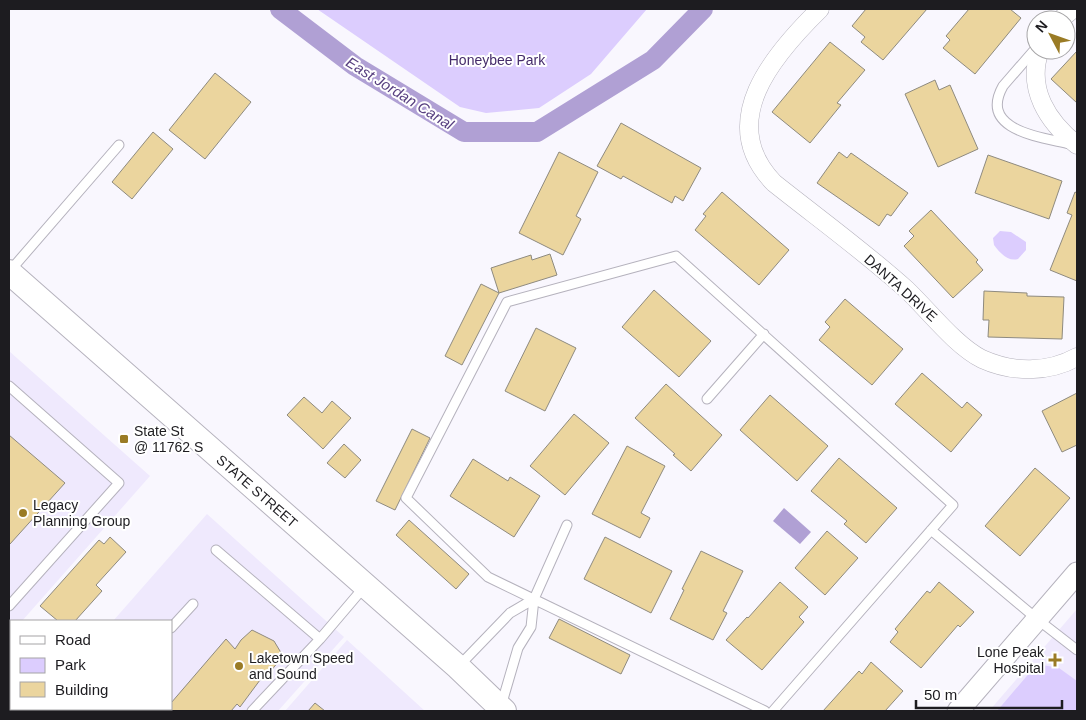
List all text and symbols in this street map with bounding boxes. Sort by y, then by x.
north arrow [1026,10,1076,60]
text: N [1032,17,1051,36]
park label: Honeybee Park [449,52,546,68]
water label: East Jordan Canal [343,53,457,133]
street label: DANTA DRIVE [861,251,941,325]
place label: State St @ 11762 S [134,423,203,455]
marker: State St @ 11762 S [118,433,130,445]
street label: STATE STREET [213,451,301,531]
place label: Legacy Planning Group [33,497,131,529]
marker: Legacy Planning Group [17,507,29,519]
legend [10,620,172,710]
text: Road [55,631,91,648]
place label: Lone Peak Hospital [977,644,1045,676]
place label: Laketown Speed and Sound [249,650,353,682]
marker: Lone Peak Hospital [1048,653,1062,667]
text: Park [55,656,86,673]
marker: Laketown Speed and Sound [233,660,245,672]
scale bar [916,678,1062,710]
text: Building [55,681,108,698]
text: 50 m [924,686,957,703]

